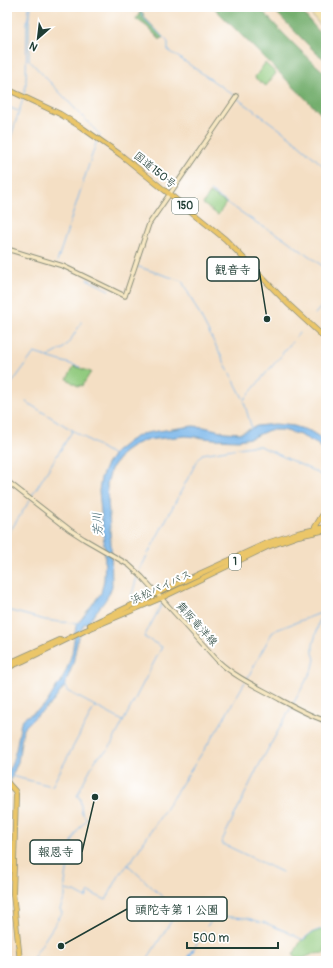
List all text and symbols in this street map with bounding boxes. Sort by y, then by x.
north arrow [18,18,58,58]
text: N [27,39,40,54]
street label: 国道150号 [131,149,179,191]
road number: 150 [172,198,198,214]
callout: 観音寺 [207,257,259,281]
text: 観音寺 [215,263,251,278]
water label: 芳川 [90,511,106,537]
road number: 1 [229,554,241,570]
street label: 浜松バイパス [128,567,194,607]
street label: 舞阪竜洋線 [174,599,220,649]
callout: 報恩寺 [30,840,82,864]
text: 報恩寺 [38,845,74,860]
callout: 頭陀寺第１公園 [127,897,227,921]
text: 頭陀寺第１公園 [135,903,219,918]
scale bar [187,924,278,950]
text: 500 m [193,931,230,946]

